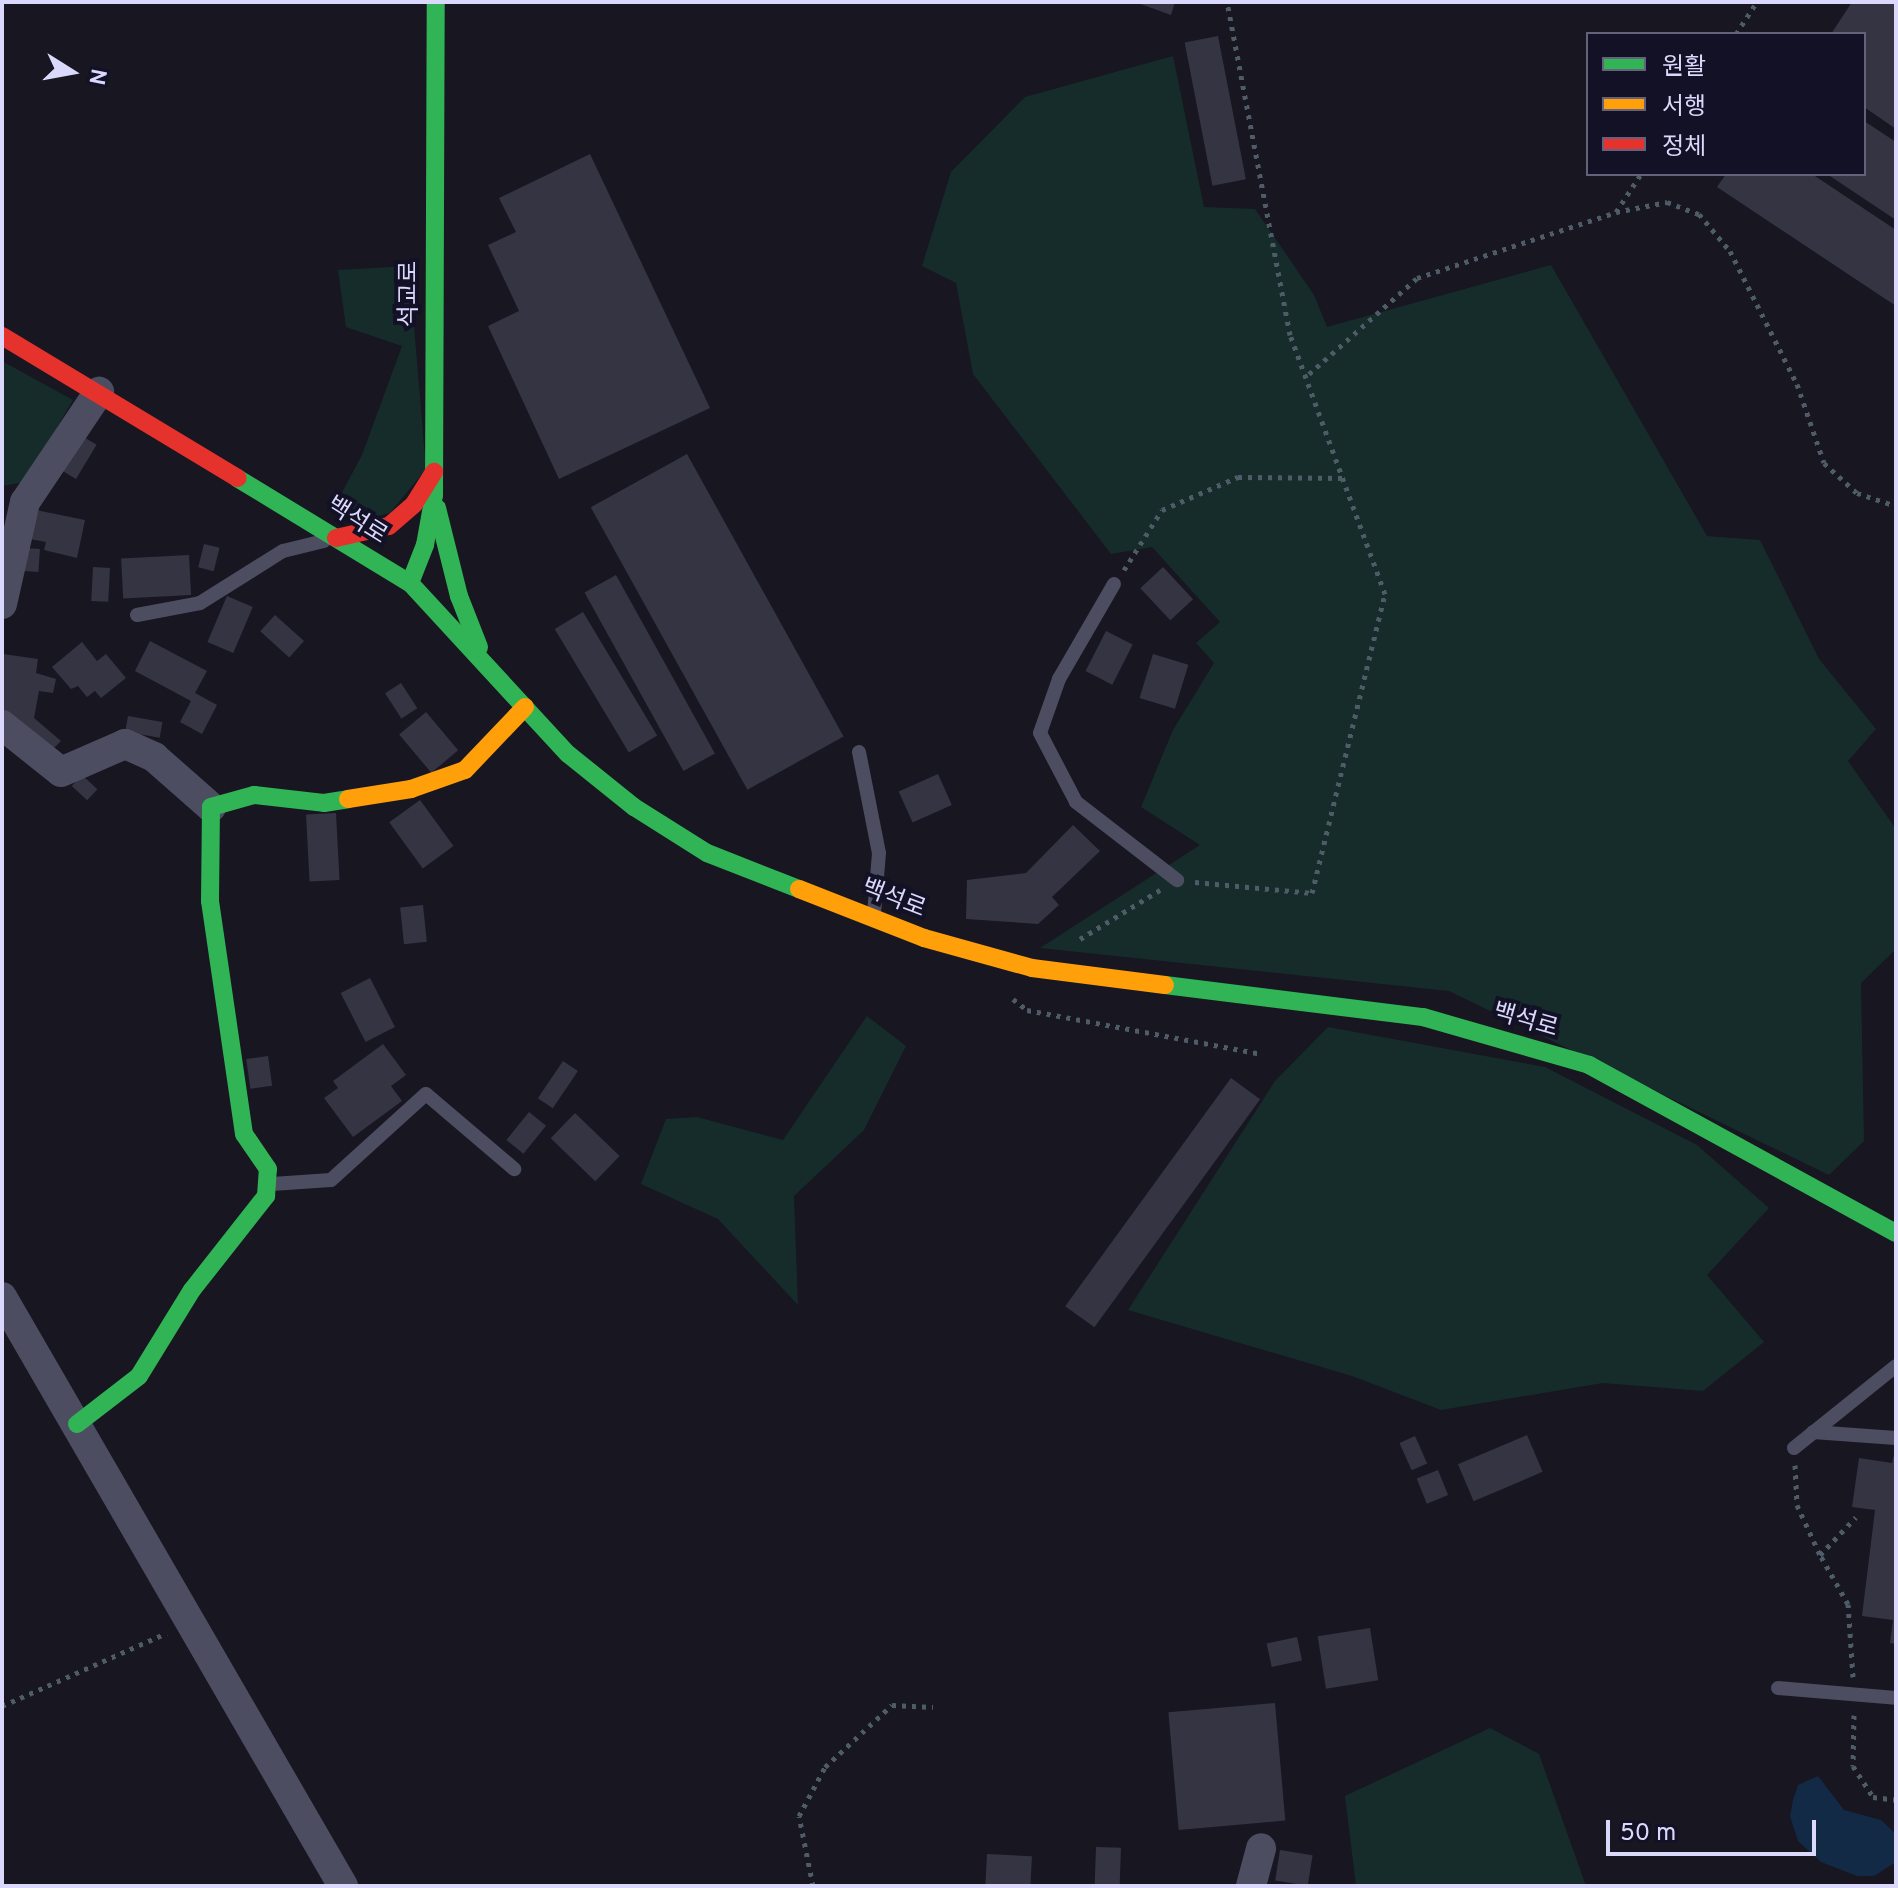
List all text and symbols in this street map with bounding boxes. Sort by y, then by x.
north arrow [32,32,112,112]
legend [1586,32,1866,176]
text: 원활 [1662,53,1706,83]
text: N [81,66,111,87]
text: 서행 [1662,93,1706,123]
text: 정체 [1662,133,1706,163]
street label: 석교로 [397,261,425,327]
street label: 백석로 [320,492,392,552]
street label: 백석로 [857,875,929,925]
street label: 백석로 [1489,999,1561,1045]
scale bar [1610,1804,1820,1854]
text: 50 m [1620,1819,1676,1849]

